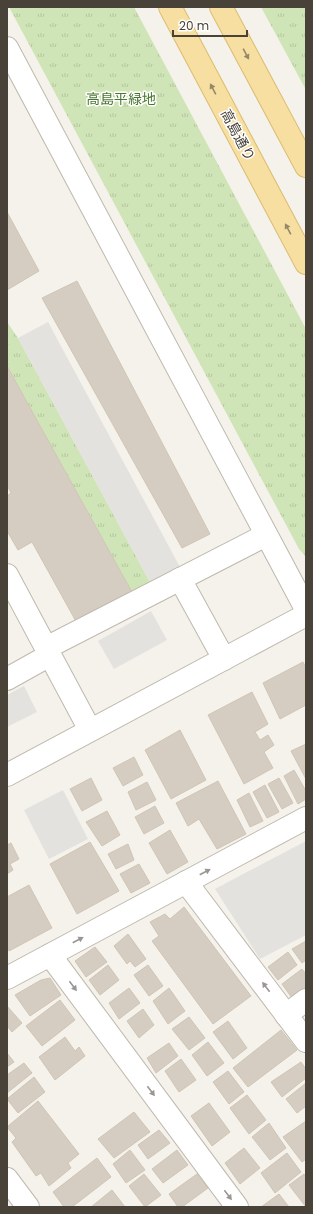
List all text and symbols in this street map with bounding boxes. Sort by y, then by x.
scale bar [173,12,247,38]
text: 20 m [179,17,209,34]
one-way arrow [243,48,249,60]
one-way arrow [210,84,217,95]
park label: 高島平緑地 [86,89,156,109]
street label: 高島通り [216,106,260,164]
one-way arrow [284,223,291,235]
one-way arrow [200,868,211,875]
one-way arrow [73,936,84,943]
one-way arrow [69,981,77,992]
one-way arrow [261,982,270,993]
one-way arrow [146,1085,155,1096]
one-way arrow [224,1190,232,1201]

